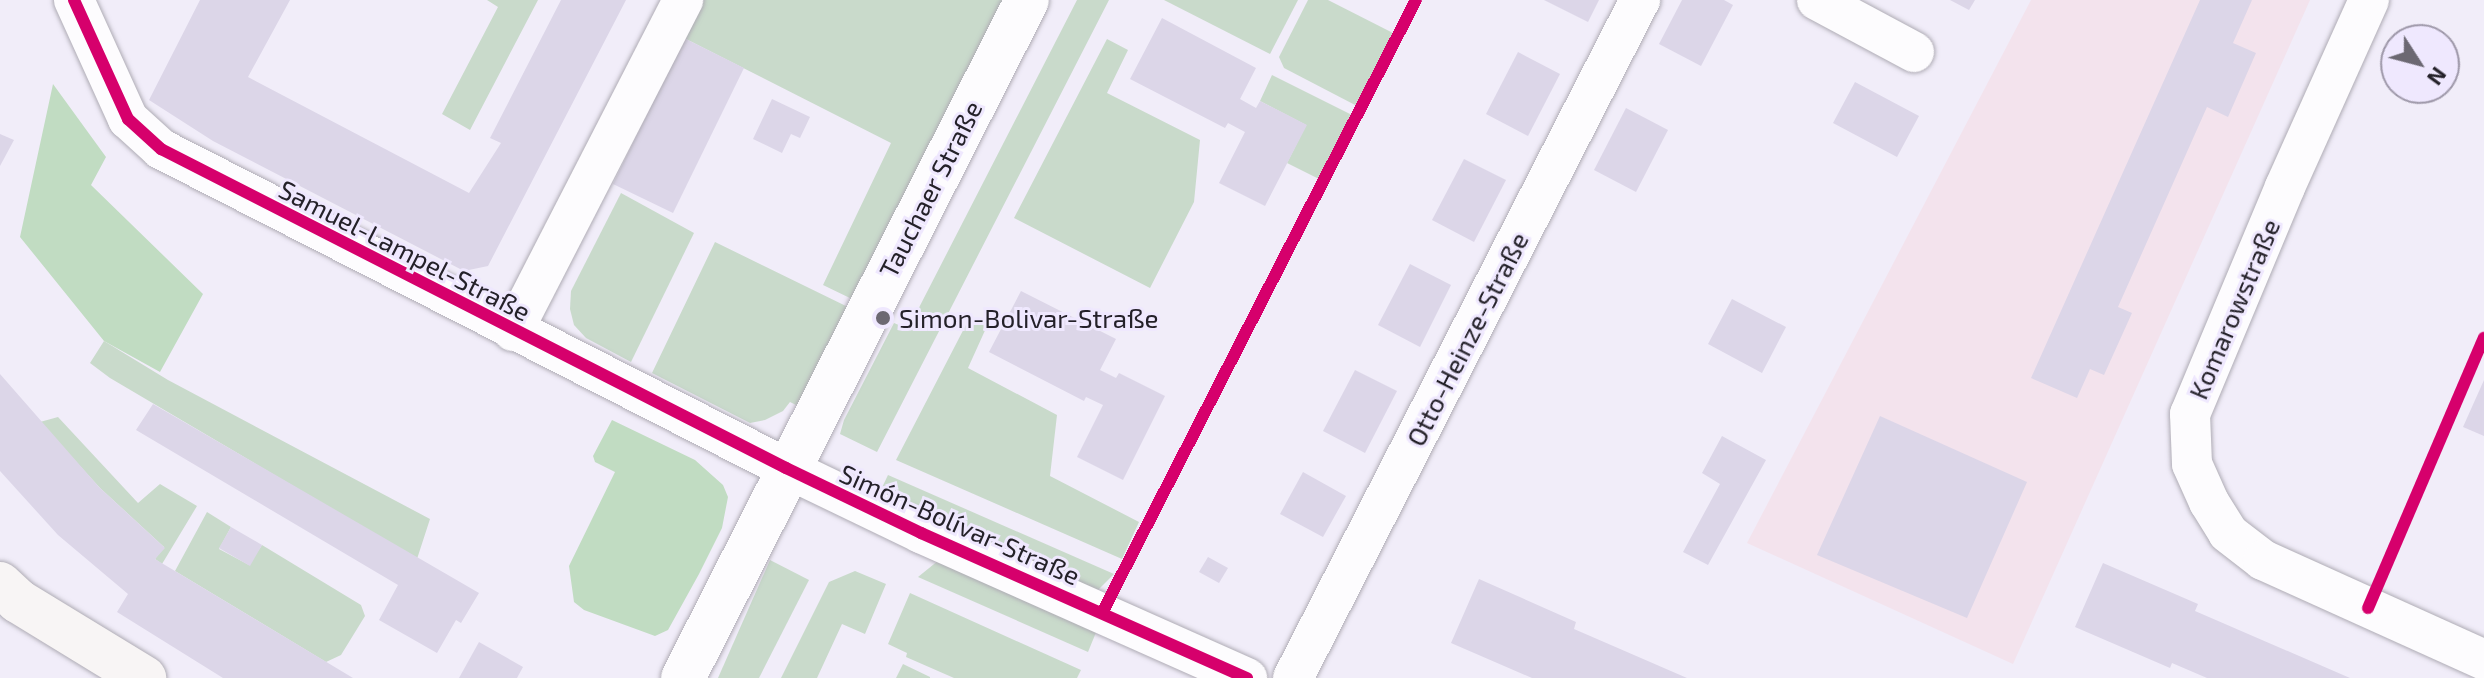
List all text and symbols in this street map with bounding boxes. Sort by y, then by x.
north arrow [2380,24,2460,104]
text: N [2423,63,2453,91]
street label: Tauchaer Straße [872,95,988,283]
street label: Samuel-Lampel-Straße [274,173,536,327]
street label: Komarowstraße [2182,214,2286,404]
street label: Otto-Heinze-Straße [1400,227,1534,451]
place label: Simon-Bolivar-Straße [899,302,1158,334]
marker: Simon-Bolivar-Straße [874,309,892,327]
street label: Simón-Bolívar-Straße [835,457,1085,591]

